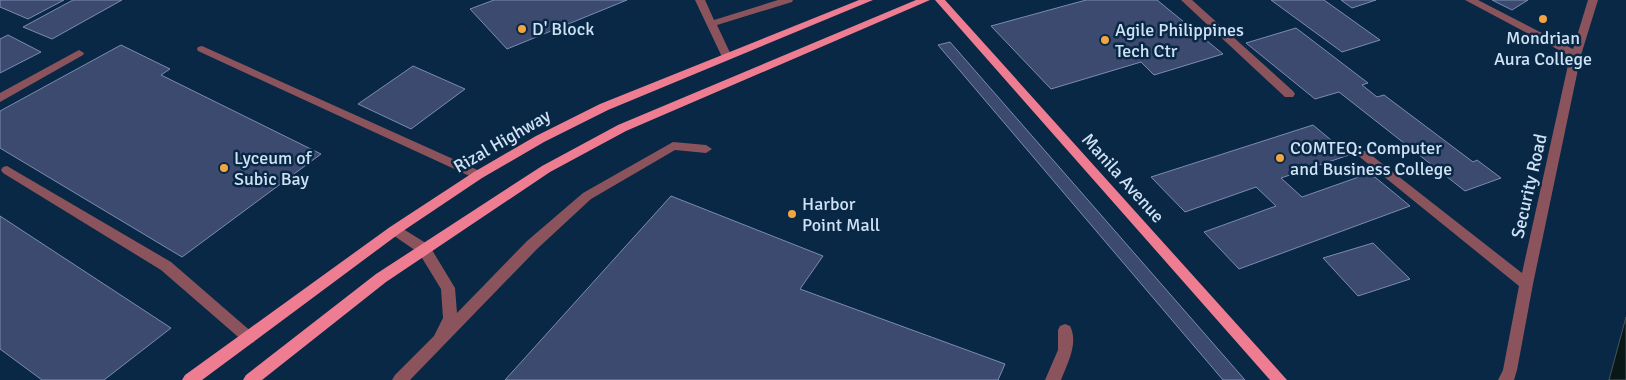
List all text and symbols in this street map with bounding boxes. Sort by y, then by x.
marker: Mondrian Aura College [1537,13,1549,25]
place label: D' Block [532,18,594,40]
place label: Agile Philippines Tech Ctr [1115,19,1244,62]
marker: D' Block [516,23,528,35]
place label: Mondrian Aura College [1494,27,1592,70]
marker: Agile Philippines Tech Ctr [1099,34,1111,46]
street label: Rizal Highway [450,104,555,178]
street label: Manila Avenue [1077,129,1169,227]
street label: Security Road [1506,132,1552,240]
place label: COMTEQ: Computer and Business College [1290,137,1452,180]
place label: Lyceum of Subic Bay [234,147,313,190]
marker: COMTEQ: Computer and Business College [1274,152,1286,164]
marker: Lyceum of Subic Bay [218,162,230,174]
place label: Harbor Point Mall [802,193,880,236]
marker: Harbor Point Mall [786,208,798,220]

